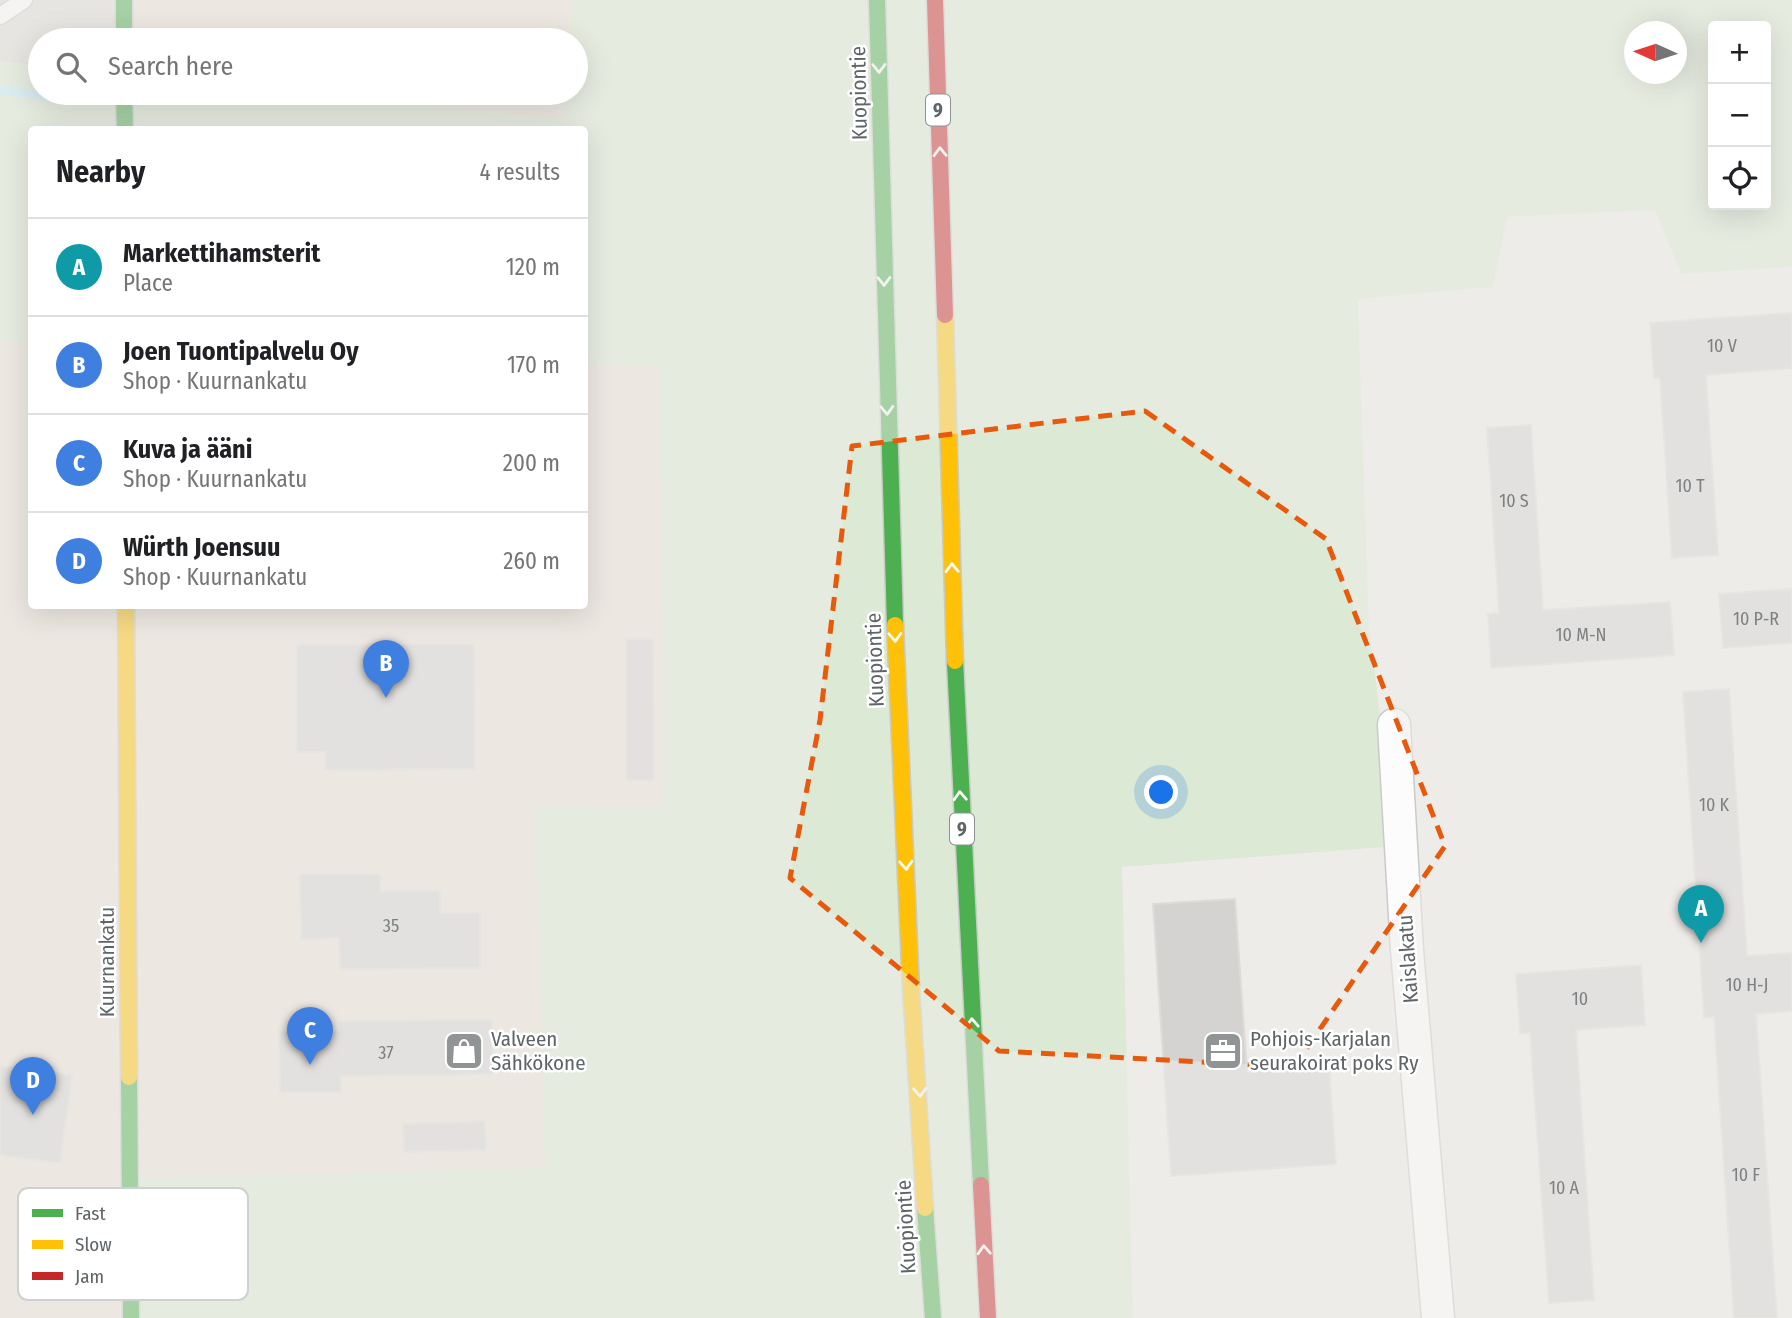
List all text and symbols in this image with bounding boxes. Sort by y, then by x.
north arrow [1624,21,1687,84]
map controls [1708,21,1771,210]
button: + [1708,21,1771,84]
search box [28,28,588,105]
street label: Kuopiontie [845,46,873,140]
icon: search [52,48,90,86]
text: Search here [108,51,233,82]
one-way arrow [871,63,887,74]
button: − [1708,84,1771,147]
road number: 9 [926,94,950,125]
one-way arrow [932,147,947,158]
button: locate [1708,147,1771,210]
text: Nearby [56,154,145,190]
text: 4 results [479,158,560,186]
text: Markettihamsterit [123,238,320,269]
text: A [73,253,85,281]
text: 120 m [506,253,560,281]
text: Place [123,269,173,297]
one-way arrow [876,275,891,286]
house number: 10 V [1707,335,1738,357]
text: Joen Tuontipalvelu Oy [123,336,359,367]
text: B [73,351,85,379]
text: 170 m [507,351,560,379]
text: Shop · Kuurnankatu [123,367,307,395]
one-way arrow [879,405,894,416]
text: Kuva ja ääni [123,434,252,465]
text: C [73,449,85,477]
text: 200 m [503,449,560,477]
text: Shop · Kuurnankatu [123,465,307,493]
house number: 10 T [1676,475,1705,497]
house number: 10 S [1499,490,1529,512]
text: Würth Joensuu [123,532,281,563]
text: D [72,547,86,575]
text: 260 m [503,547,560,575]
one-way arrow [944,562,959,573]
text: Shop · Kuurnankatu [123,563,307,591]
house number: 10 P-R [1733,608,1779,630]
street label: Kuopiontie [860,613,890,707]
house number: 10 M-N [1556,624,1607,646]
one-way arrow [888,632,903,643]
pin: B [363,640,409,698]
your location [1144,775,1178,809]
one-way arrow [953,790,968,801]
house number: 10 K [1699,794,1730,816]
road number: 9 [950,814,974,844]
one-way arrow [898,859,913,870]
pin: A [1678,885,1724,943]
street label: Kuurnankatu [94,907,120,1017]
street label: Kaislakatu [1392,914,1424,1004]
house number: 35 [383,915,399,937]
house number: 10 H-J [1726,974,1768,996]
house number: 10 [1572,988,1588,1010]
pin: C [287,1007,333,1065]
one-way arrow [965,1017,980,1028]
place label: Valveen Sähkökone [491,1026,586,1076]
place label: Pohjois-Karjalan seurakoirat poks Ry [1250,1026,1419,1076]
shop icon: Valveen Sähkökone [443,1030,485,1072]
office icon: Pohjois-Karjalan seurakoirat poks Ry [1202,1030,1244,1072]
house number: 37 [378,1042,394,1064]
pin: D [10,1057,56,1115]
one-way arrow [912,1087,927,1098]
house number: 10 F [1732,1164,1760,1186]
house number: 10 A [1549,1177,1580,1199]
street label: Kuopiontie [891,1179,921,1275]
legend [18,1188,248,1300]
text: Fast [75,1202,106,1225]
text: Slow [75,1233,112,1256]
one-way arrow [976,1244,991,1255]
text: Jam [75,1265,104,1288]

